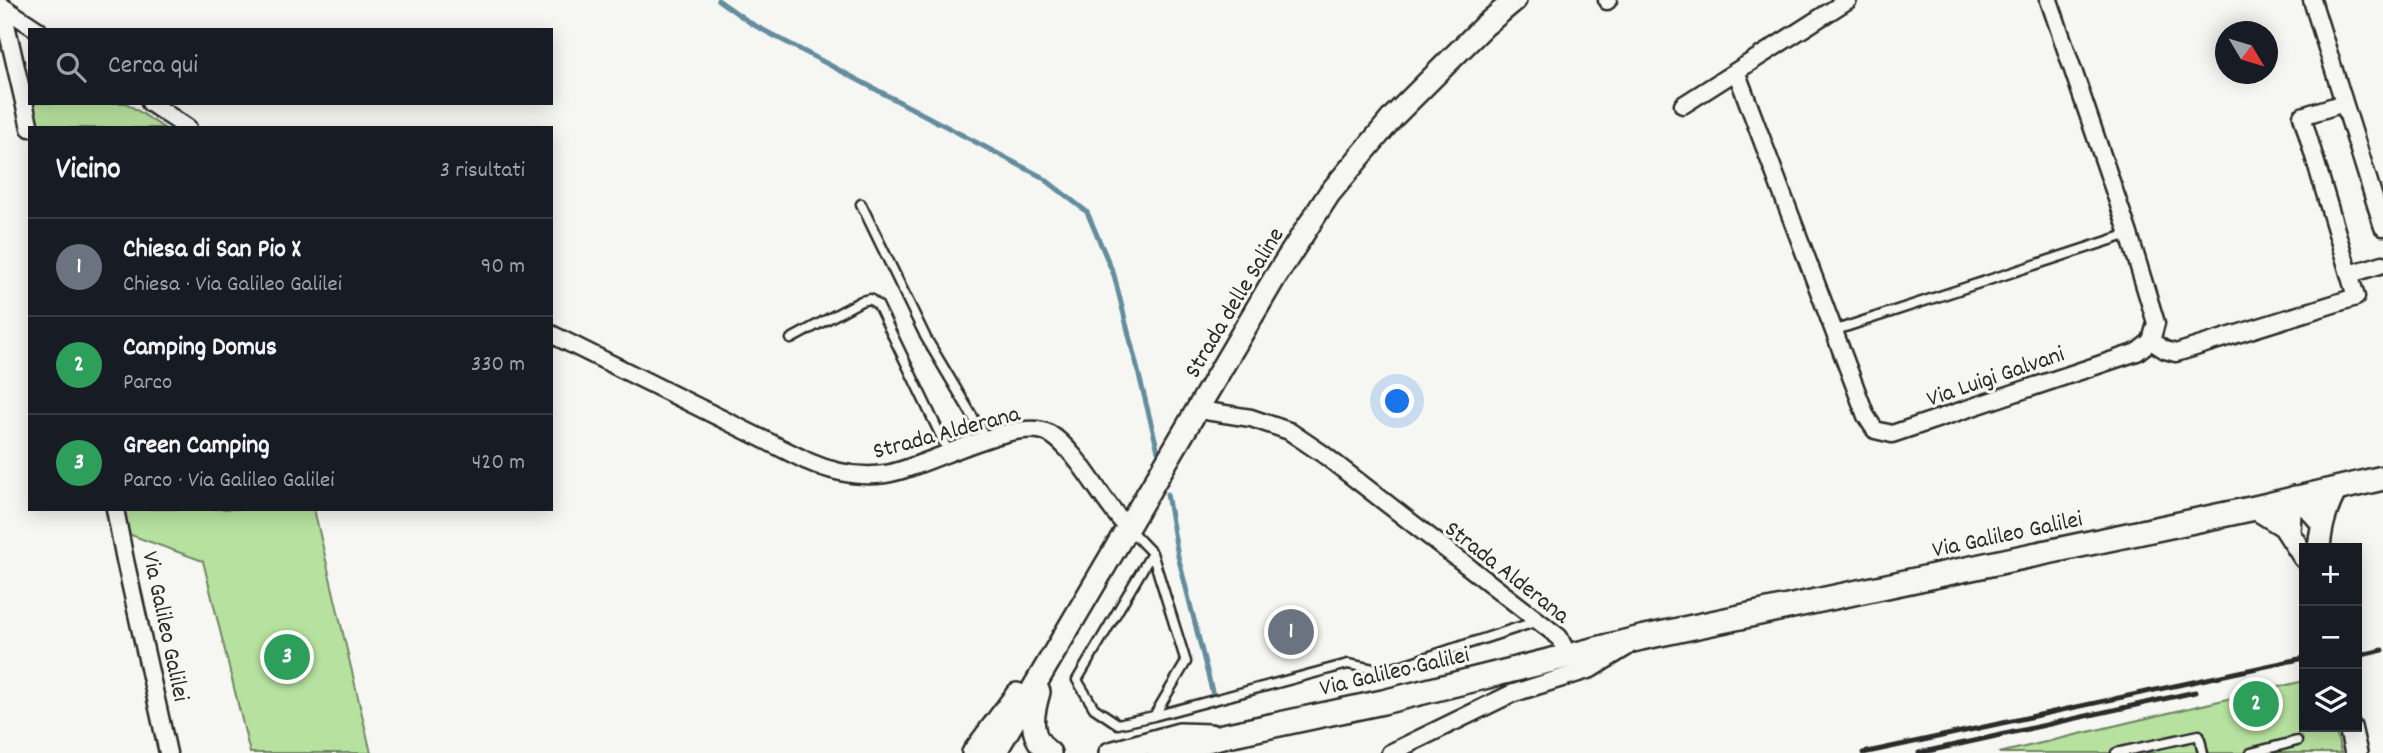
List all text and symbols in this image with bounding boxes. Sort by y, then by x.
north arrow [2215,21,2278,84]
search box [28,28,553,105]
icon: search [52,48,90,86]
text: Cerca qui [108,48,198,85]
text: Vicino [56,150,121,193]
text: 3 risultati [440,155,525,188]
street label: Strada delle Saline [1177,222,1294,385]
text: Chiesa di San Pio X [123,232,301,269]
text: 1 [76,251,82,284]
text: 90 m [481,251,525,284]
text: Chiesa · Via Galileo Galilei [123,269,342,302]
text: Camping Domus [123,330,277,367]
street label: Via Luigi Galvani [1923,338,2069,417]
text: 2 [74,349,84,382]
text: 330 m [471,349,525,382]
text: Parco [123,367,172,400]
your location [1380,384,1414,418]
street label: Strada Alderana [870,398,1025,470]
text: Green Camping [123,428,270,465]
text: 3 [74,447,84,480]
text: 420 m [472,447,525,480]
text: Parco · Via Galileo Galilei [123,465,334,498]
street label: Via Galileo Galilei [1929,503,2086,568]
street label: Strada Alderana [1436,514,1577,634]
map controls [2299,543,2362,732]
button: + [2299,543,2362,606]
street label: Via Galileo Galilei [132,548,197,705]
pin: 1 [1268,606,1314,658]
button: − [2299,606,2362,669]
pin: 3 [264,631,310,683]
street label: Via Galileo Galilei [1316,639,1473,707]
button: layers [2299,669,2362,732]
pin: 2 [2233,678,2279,730]

